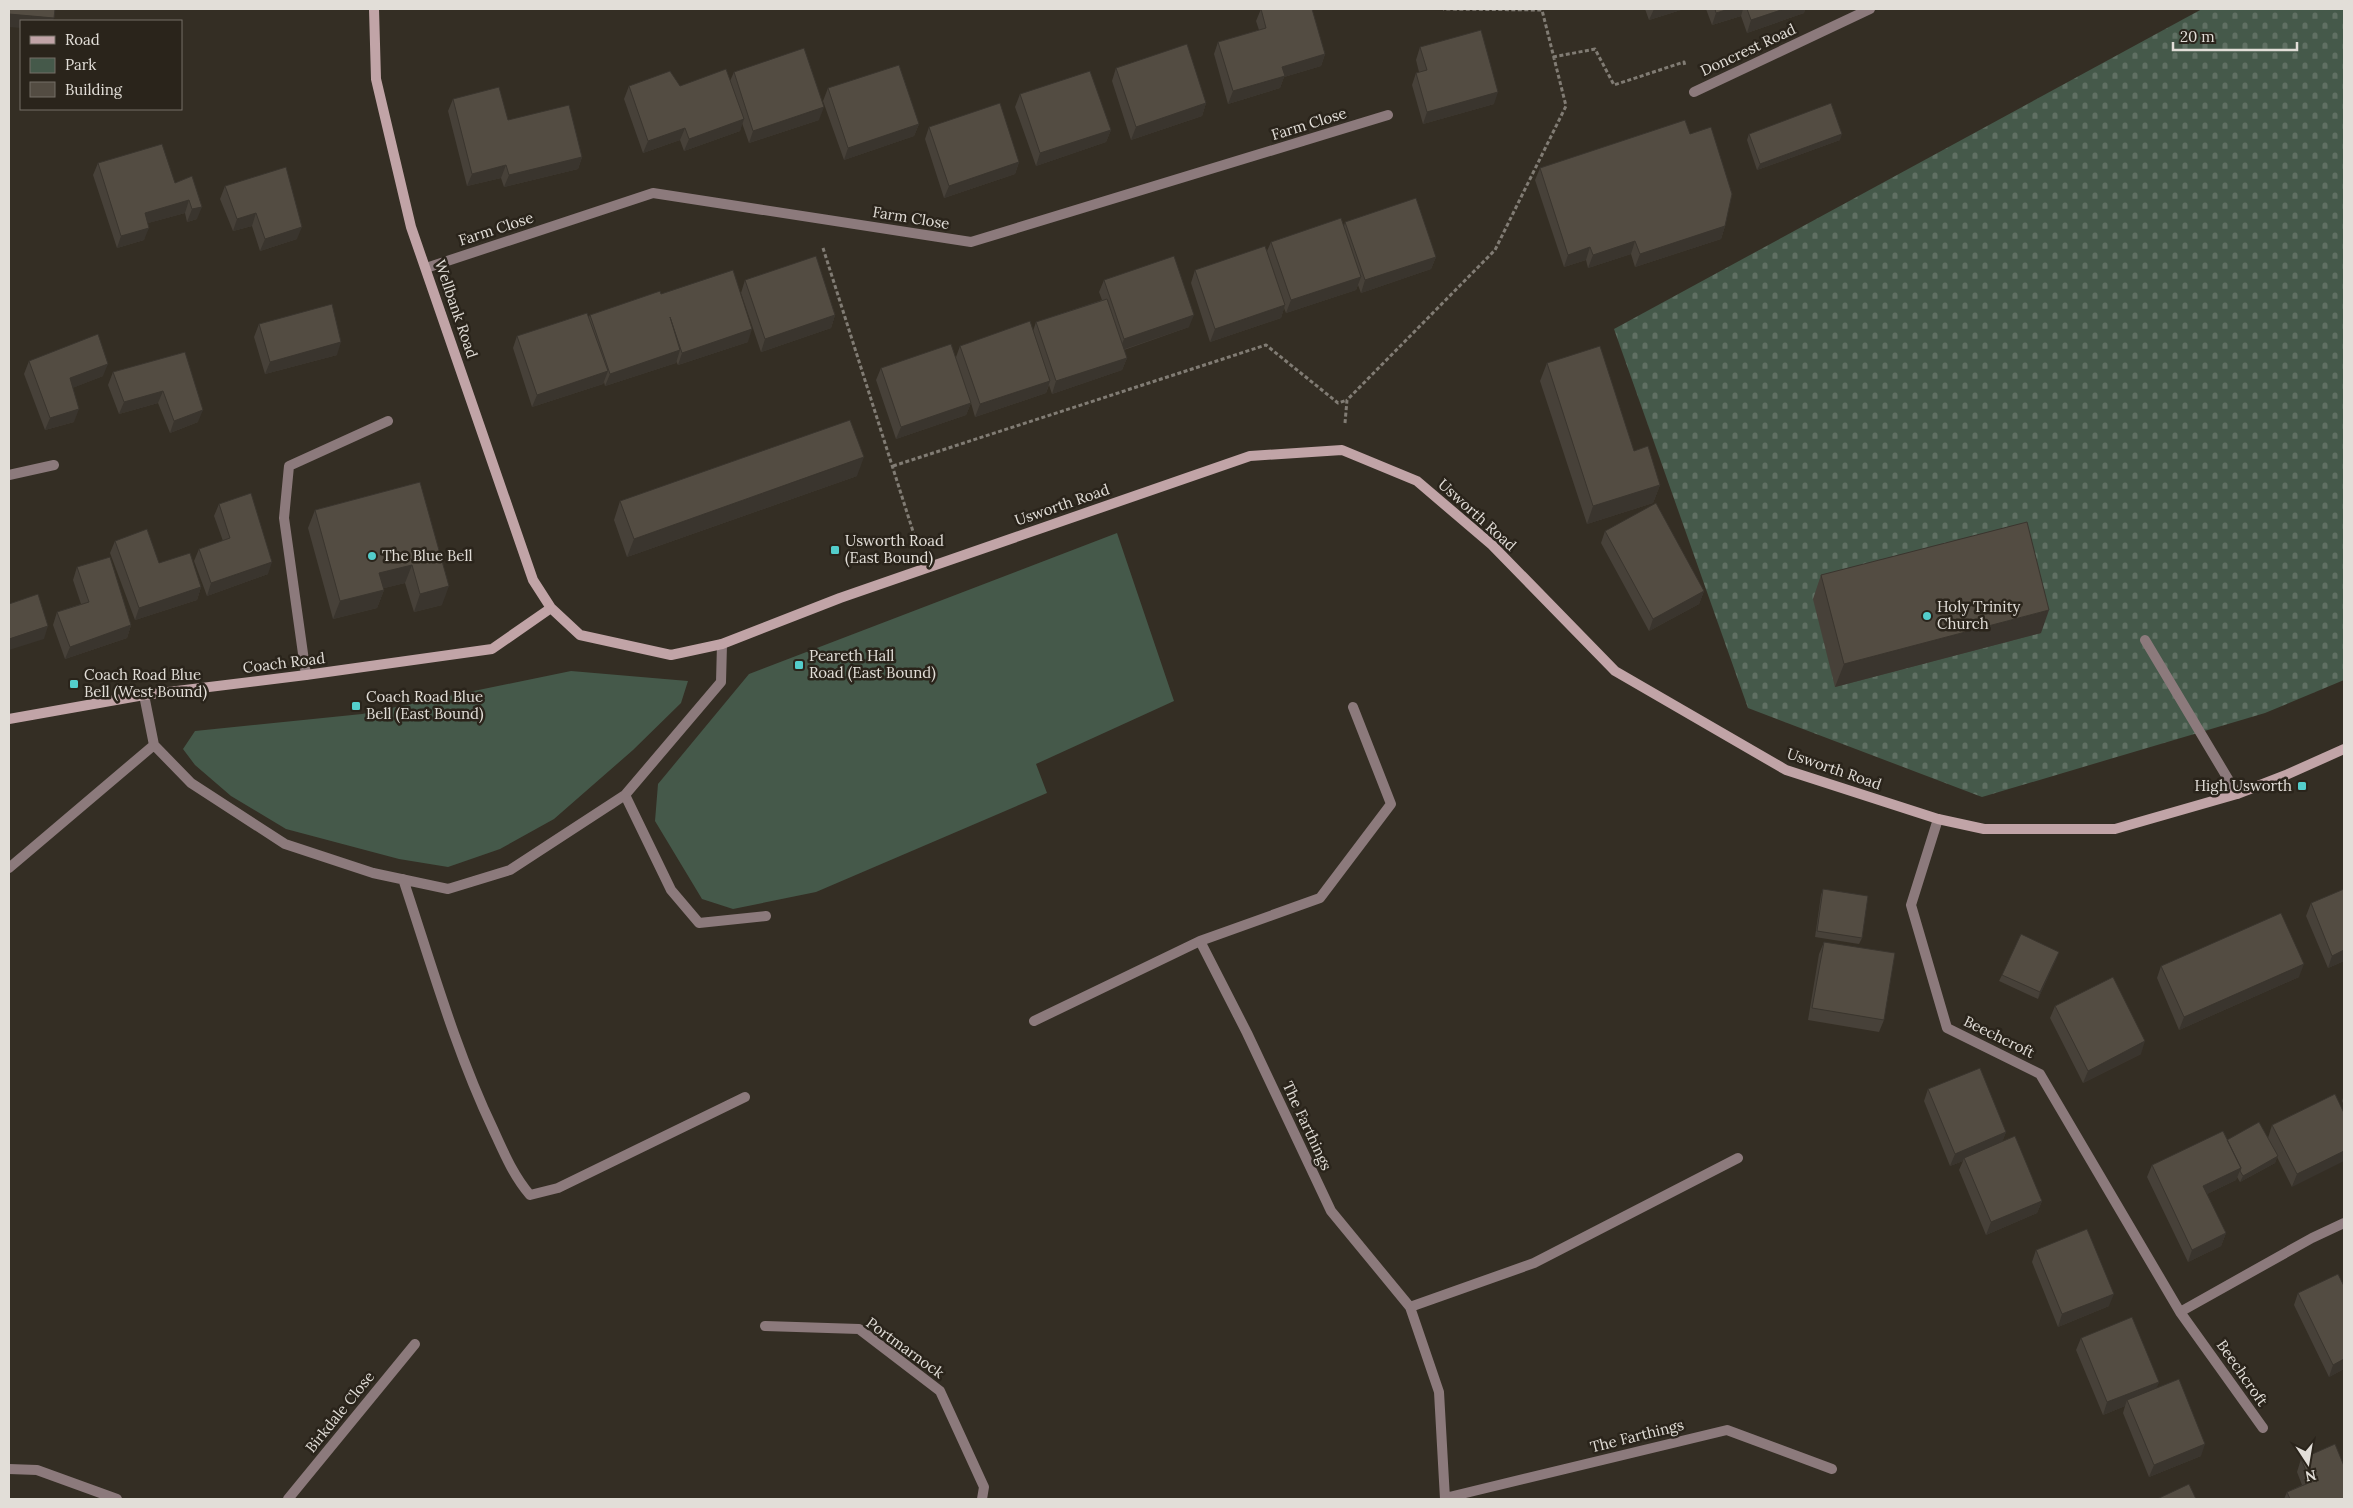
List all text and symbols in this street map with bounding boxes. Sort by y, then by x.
street label: Doncrest Road [1697,19,1799,80]
legend [20,20,182,110]
scale bar [2173,20,2297,52]
text: 20 m [2180,27,2215,46]
text: Road [65,30,100,49]
text: Park [65,55,96,74]
text: Building [65,80,123,99]
street label: Farm Close [1269,103,1349,144]
street label: Farm Close [871,202,951,233]
street label: Farm Close [456,207,536,250]
street label: Wellbank Road [431,257,482,361]
street label: Usworth Road [1434,474,1520,555]
street label: Usworth Road [1012,479,1112,530]
place label: Usworth Road (East Bound) [845,531,944,568]
marker: Usworth Road (East Bound) [829,544,841,556]
place label: The Blue Bell [382,546,473,565]
marker: The Blue Bell [366,550,378,562]
place label: Holy Trinity Church [1937,597,2020,633]
marker: Holy Trinity Church [1921,610,1933,622]
place label: Peareth Hall Road (East Bound) [809,646,936,683]
street label: Coach Road [242,648,326,677]
marker: Peareth Hall Road (East Bound) [793,659,805,671]
place label: Coach Road Blue Bell (West Bound) [84,665,207,702]
marker: Coach Road Blue Bell (West Bound) [68,678,80,690]
place label: Coach Road Blue Bell (East Bound) [366,687,484,724]
marker: Coach Road Blue Bell (East Bound) [350,700,362,712]
street label: Usworth Road [1784,743,1884,794]
place label: High Usworth [2194,776,2292,795]
marker: High Usworth [2296,780,2308,792]
street label: Beechcroft [1961,1011,2038,1062]
street label: The Farthings [1279,1078,1336,1173]
street label: Portmarnock [863,1313,948,1382]
street label: Beechcroft [2213,1336,2272,1410]
street label: Birkdale Close [301,1367,378,1456]
street label: The Farthings [1588,1415,1686,1456]
north arrow [2283,1438,2333,1488]
text: N [2303,1466,2318,1486]

